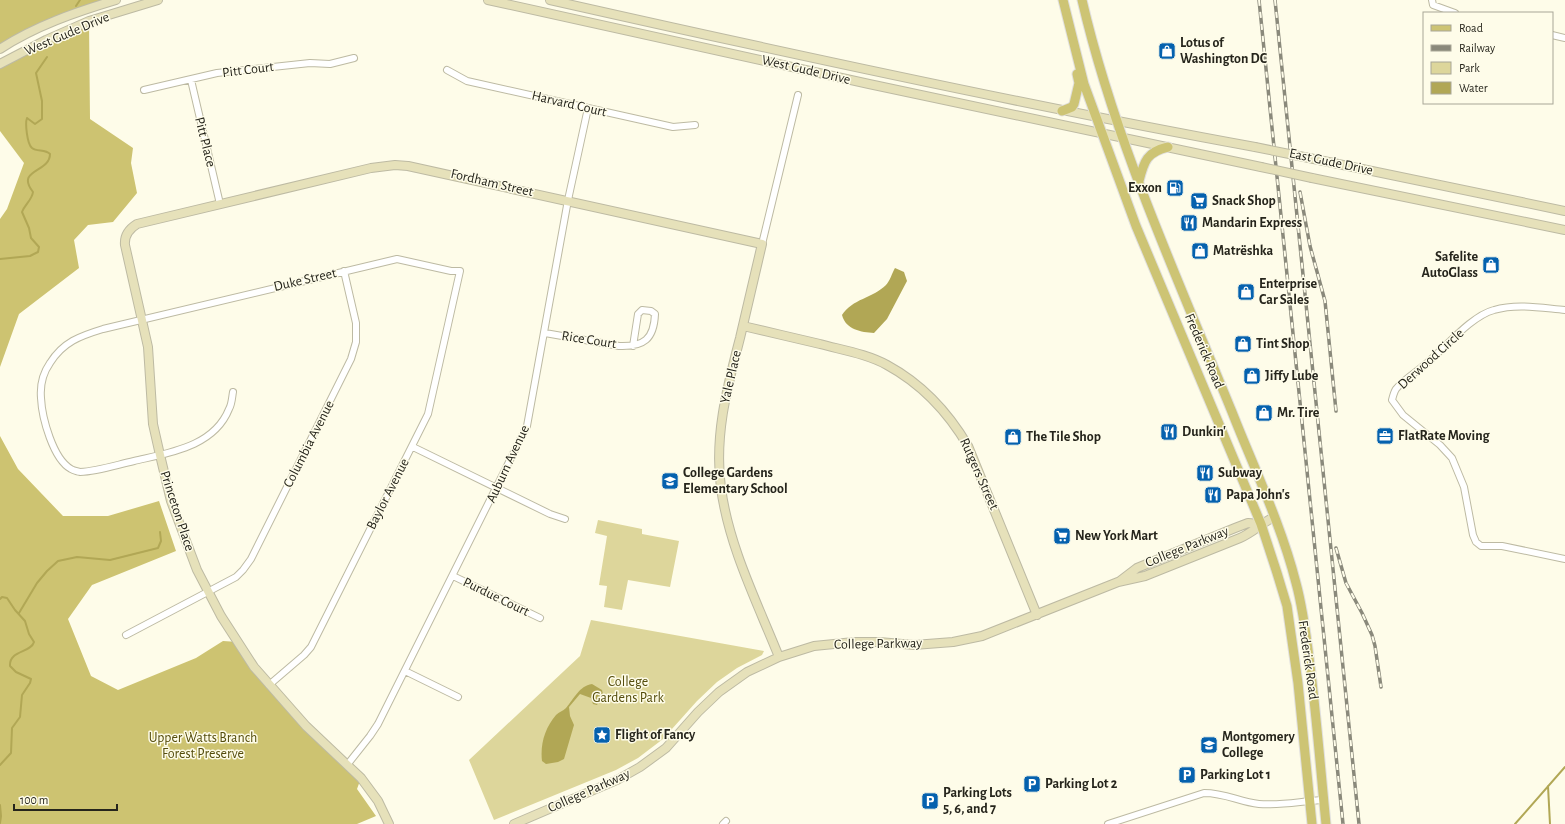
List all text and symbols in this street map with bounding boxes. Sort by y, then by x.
street label: West Gude Drive [23,10,111,58]
legend [1423,12,1553,104]
text: Road [1459,22,1483,34]
place label: Lotus of Washington DC [1180,36,1268,66]
shop icon: Lotus of Washington DC [1157,41,1177,61]
text: Railway [1459,42,1495,55]
street label: West Gude Drive [760,53,852,87]
street label: Pitt Court [221,60,275,80]
text: Park [1459,62,1480,74]
text: Water [1459,82,1488,94]
street label: Harvard Court [530,89,608,120]
street label: Pitt Place [192,116,218,168]
street label: East Gude Drive [1288,146,1374,178]
street label: Fordham Street [449,167,535,199]
fuel station icon: Exxon [1165,178,1185,198]
place label: Exxon [1128,181,1162,195]
supermarket icon: Snack Shop [1189,191,1209,211]
place label: Snack Shop [1212,194,1276,208]
restaurant icon: Mandarin Express [1179,213,1199,233]
place label: Mandarin Express [1202,216,1302,230]
shop icon: Matrëshka [1190,241,1210,261]
place label: Matrëshka [1213,244,1274,258]
place label: Safelite AutoGlass [1422,250,1478,280]
shop icon: Safelite AutoGlass [1481,255,1501,275]
street label: Duke Street [272,266,338,294]
place label: Enterprise Car Sales [1259,277,1318,307]
shop icon: Enterprise Car Sales [1236,282,1256,302]
street label: Frederick Road [1182,311,1226,391]
street label: Derwood Circle [1395,326,1467,392]
street label: Rice Court [561,329,618,351]
shop icon: Tint Shop [1233,334,1253,354]
place label: Tint Shop [1256,337,1309,351]
street label: Yale Place [718,349,744,405]
shop icon: Jiffy Lube [1242,366,1262,386]
place label: Jiffy Lube [1265,369,1319,383]
street label: Columbia Avenue [281,398,337,490]
shop icon: Mr. Tire [1254,403,1274,423]
place label: Mr. Tire [1277,406,1320,420]
restaurant icon: Dunkin' [1159,422,1179,442]
street label: Auburn Avenue [484,423,532,505]
place label: Dunkin' [1182,425,1226,439]
office icon: FlatRate Moving [1375,426,1395,446]
shop icon: The Tile Shop [1003,427,1023,447]
place label: FlatRate Moving [1398,429,1491,443]
place label: The Tile Shop [1026,430,1101,444]
street label: Rutgers Street [957,436,1001,513]
street label: Baylor Avenue [364,456,412,532]
restaurant icon: Subway [1195,463,1215,483]
place label: College Gardens Elementary School [683,466,788,496]
place label: Subway [1218,466,1263,480]
street label: Princeton Place [157,469,197,553]
school or university icon: College Gardens Elementary School [660,471,680,491]
restaurant icon: Papa John's [1203,485,1223,505]
place label: Papa John's [1226,488,1290,502]
street label: College Parkway [1143,524,1231,570]
supermarket icon: New York Mart [1052,526,1072,546]
place label: New York Mart [1075,529,1158,543]
street label: Purdue Court [461,575,532,619]
street label: Frederick Road [1295,619,1321,701]
street label: College Parkway [834,636,922,652]
park label: College Gardens Park [592,675,664,705]
place icon: Flight of Fancy [592,725,612,745]
place label: Flight of Fancy [615,728,696,742]
place label: Montgomery College [1222,730,1295,760]
park label: Upper Watts Branch Forest Preserve [149,731,257,761]
school or university icon: Montgomery College [1199,735,1219,755]
parking icon: Parking Lot 1 [1177,765,1197,785]
street label: College Parkway [546,767,632,815]
place label: Parking Lot 1 [1200,768,1271,782]
parking icon: Parking Lot 2 [1022,774,1042,794]
place label: Parking Lot 2 [1045,777,1118,791]
scale bar [14,786,117,812]
place label: Parking Lots 5, 6, and 7 [943,786,1012,816]
parking icon: Parking Lots 5, 6, and 7 [920,791,940,811]
text: 100 m [20,794,48,806]

